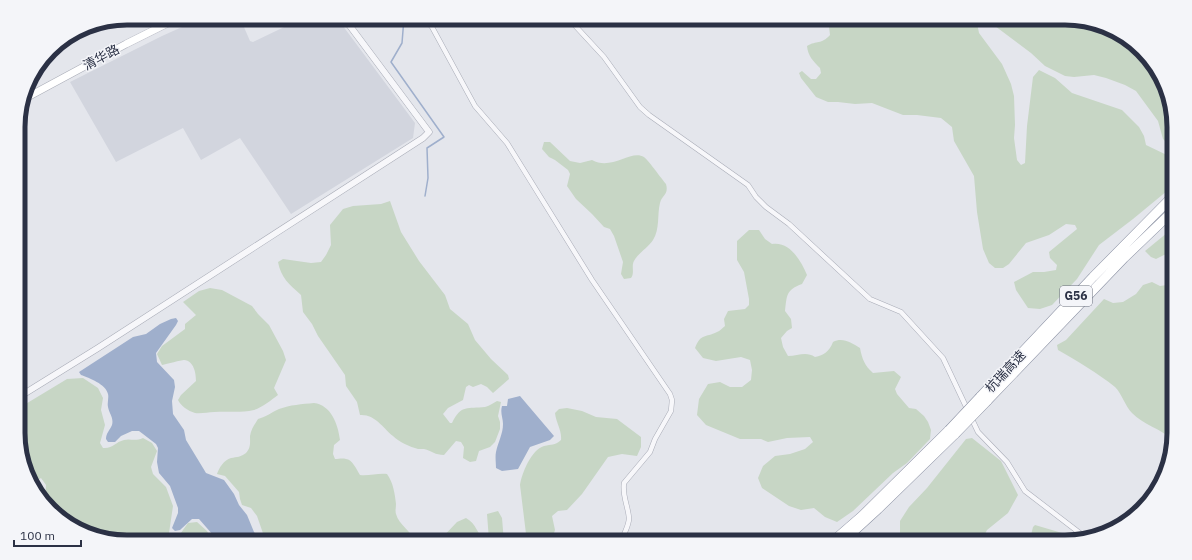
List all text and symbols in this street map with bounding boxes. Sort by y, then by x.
street label: 清华路 [80,41,122,74]
road number: G56 [1060,286,1092,306]
street label: 杭瑞高速 [981,347,1029,396]
scale bar [14,522,81,548]
text: 100 m [20,528,55,543]

